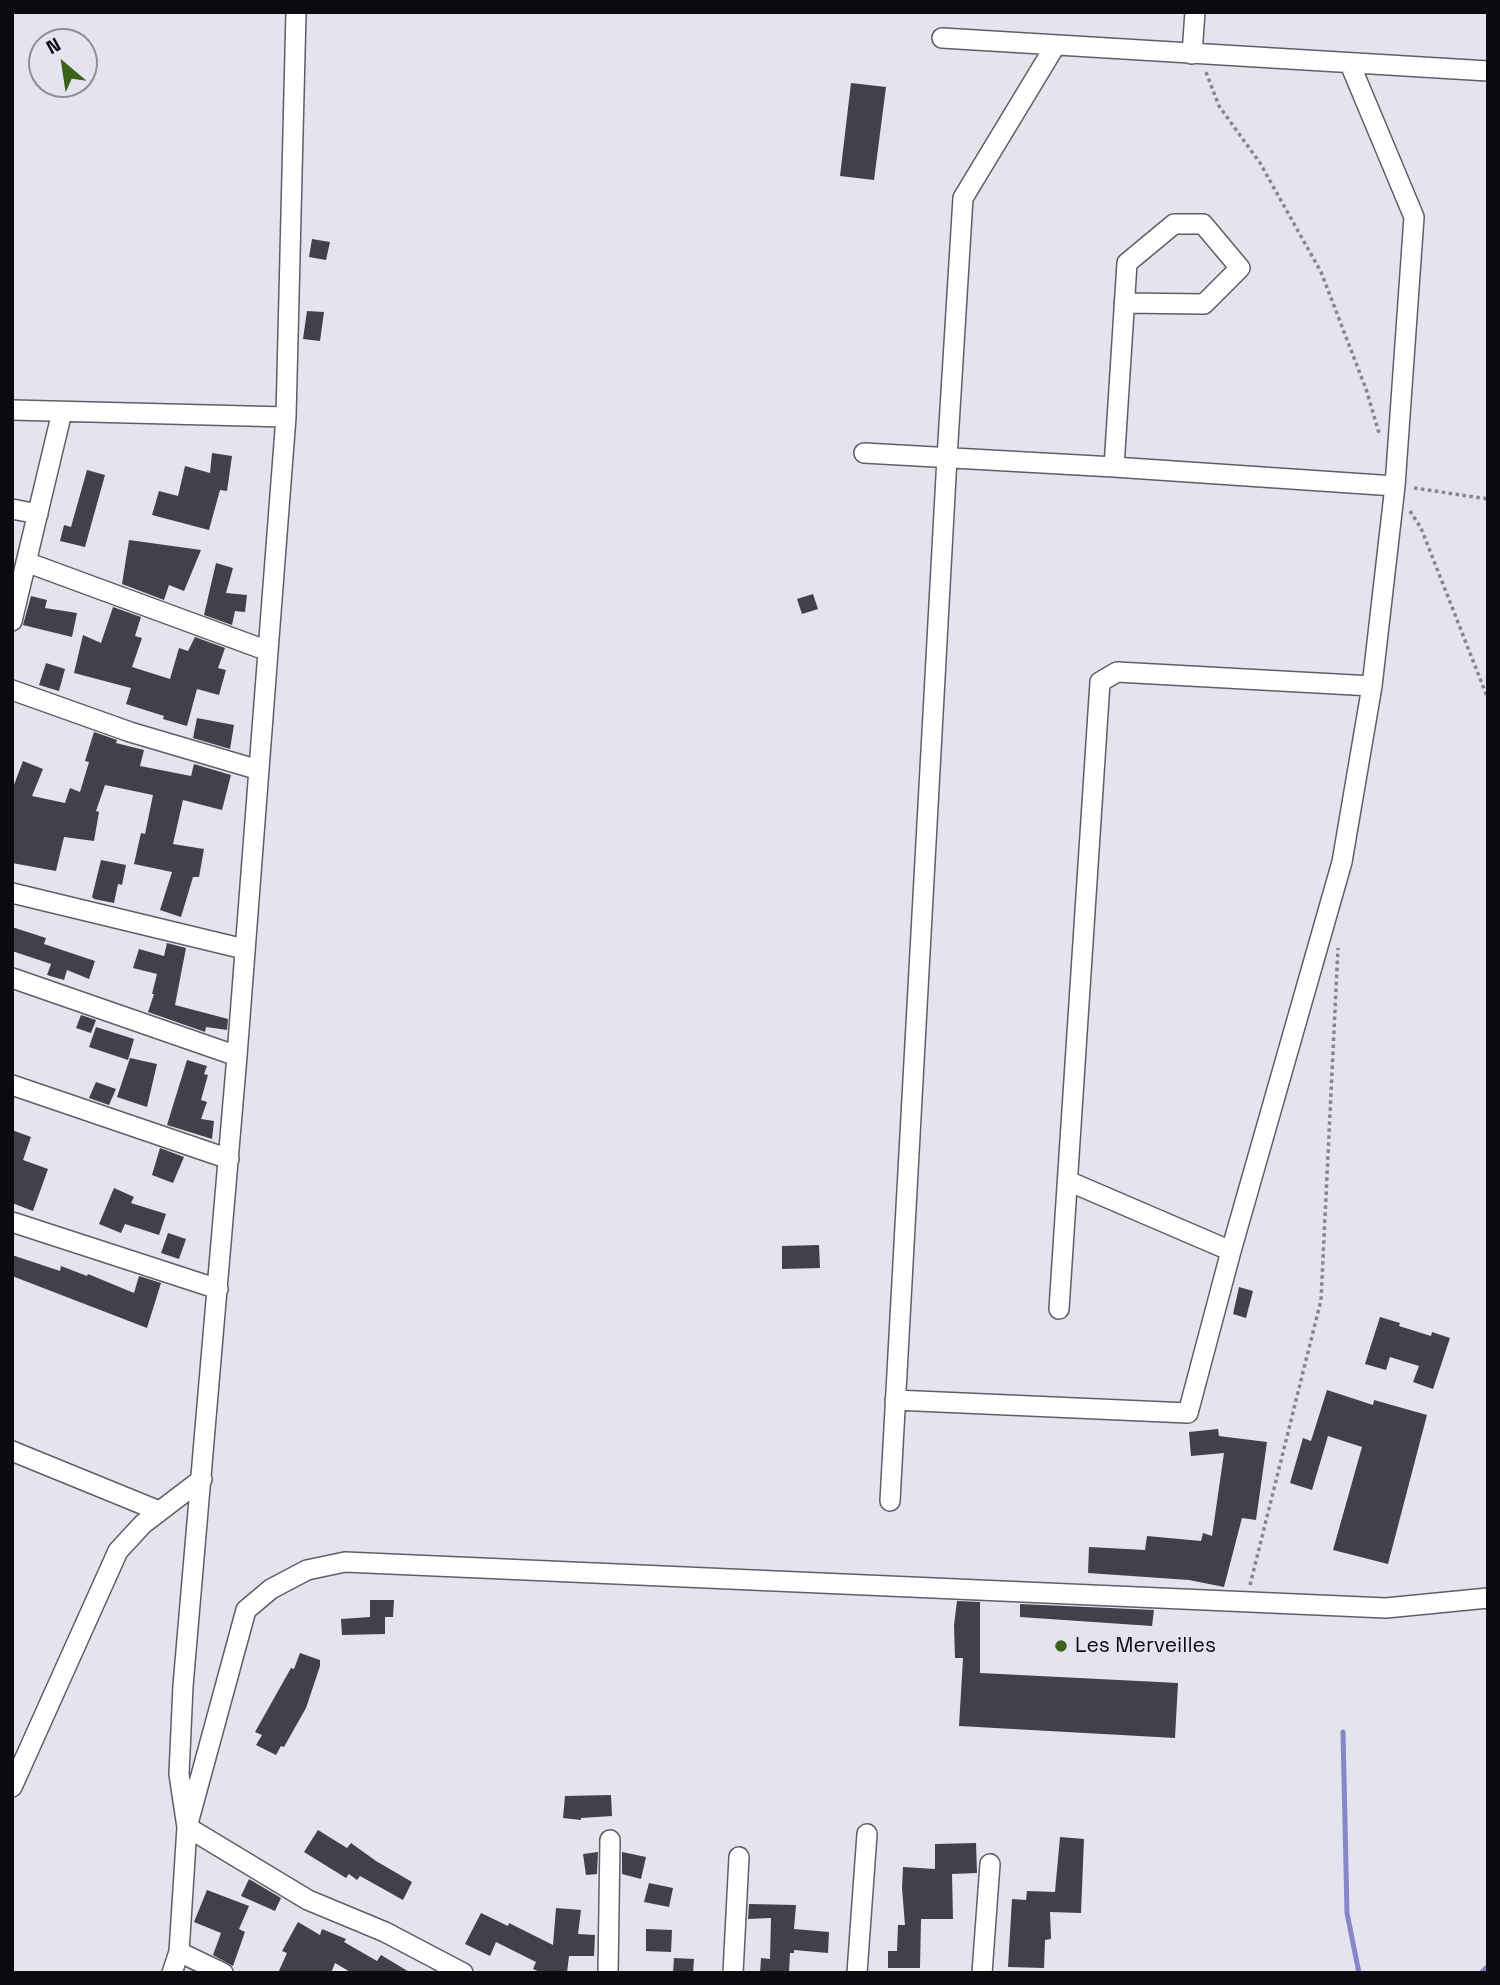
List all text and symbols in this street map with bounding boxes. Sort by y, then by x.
north arrow [28,28,98,98]
text: N [42,32,65,60]
place label: Les Merveilles [1075,1633,1216,1659]
marker: Les Merveilles [1053,1638,1069,1654]

